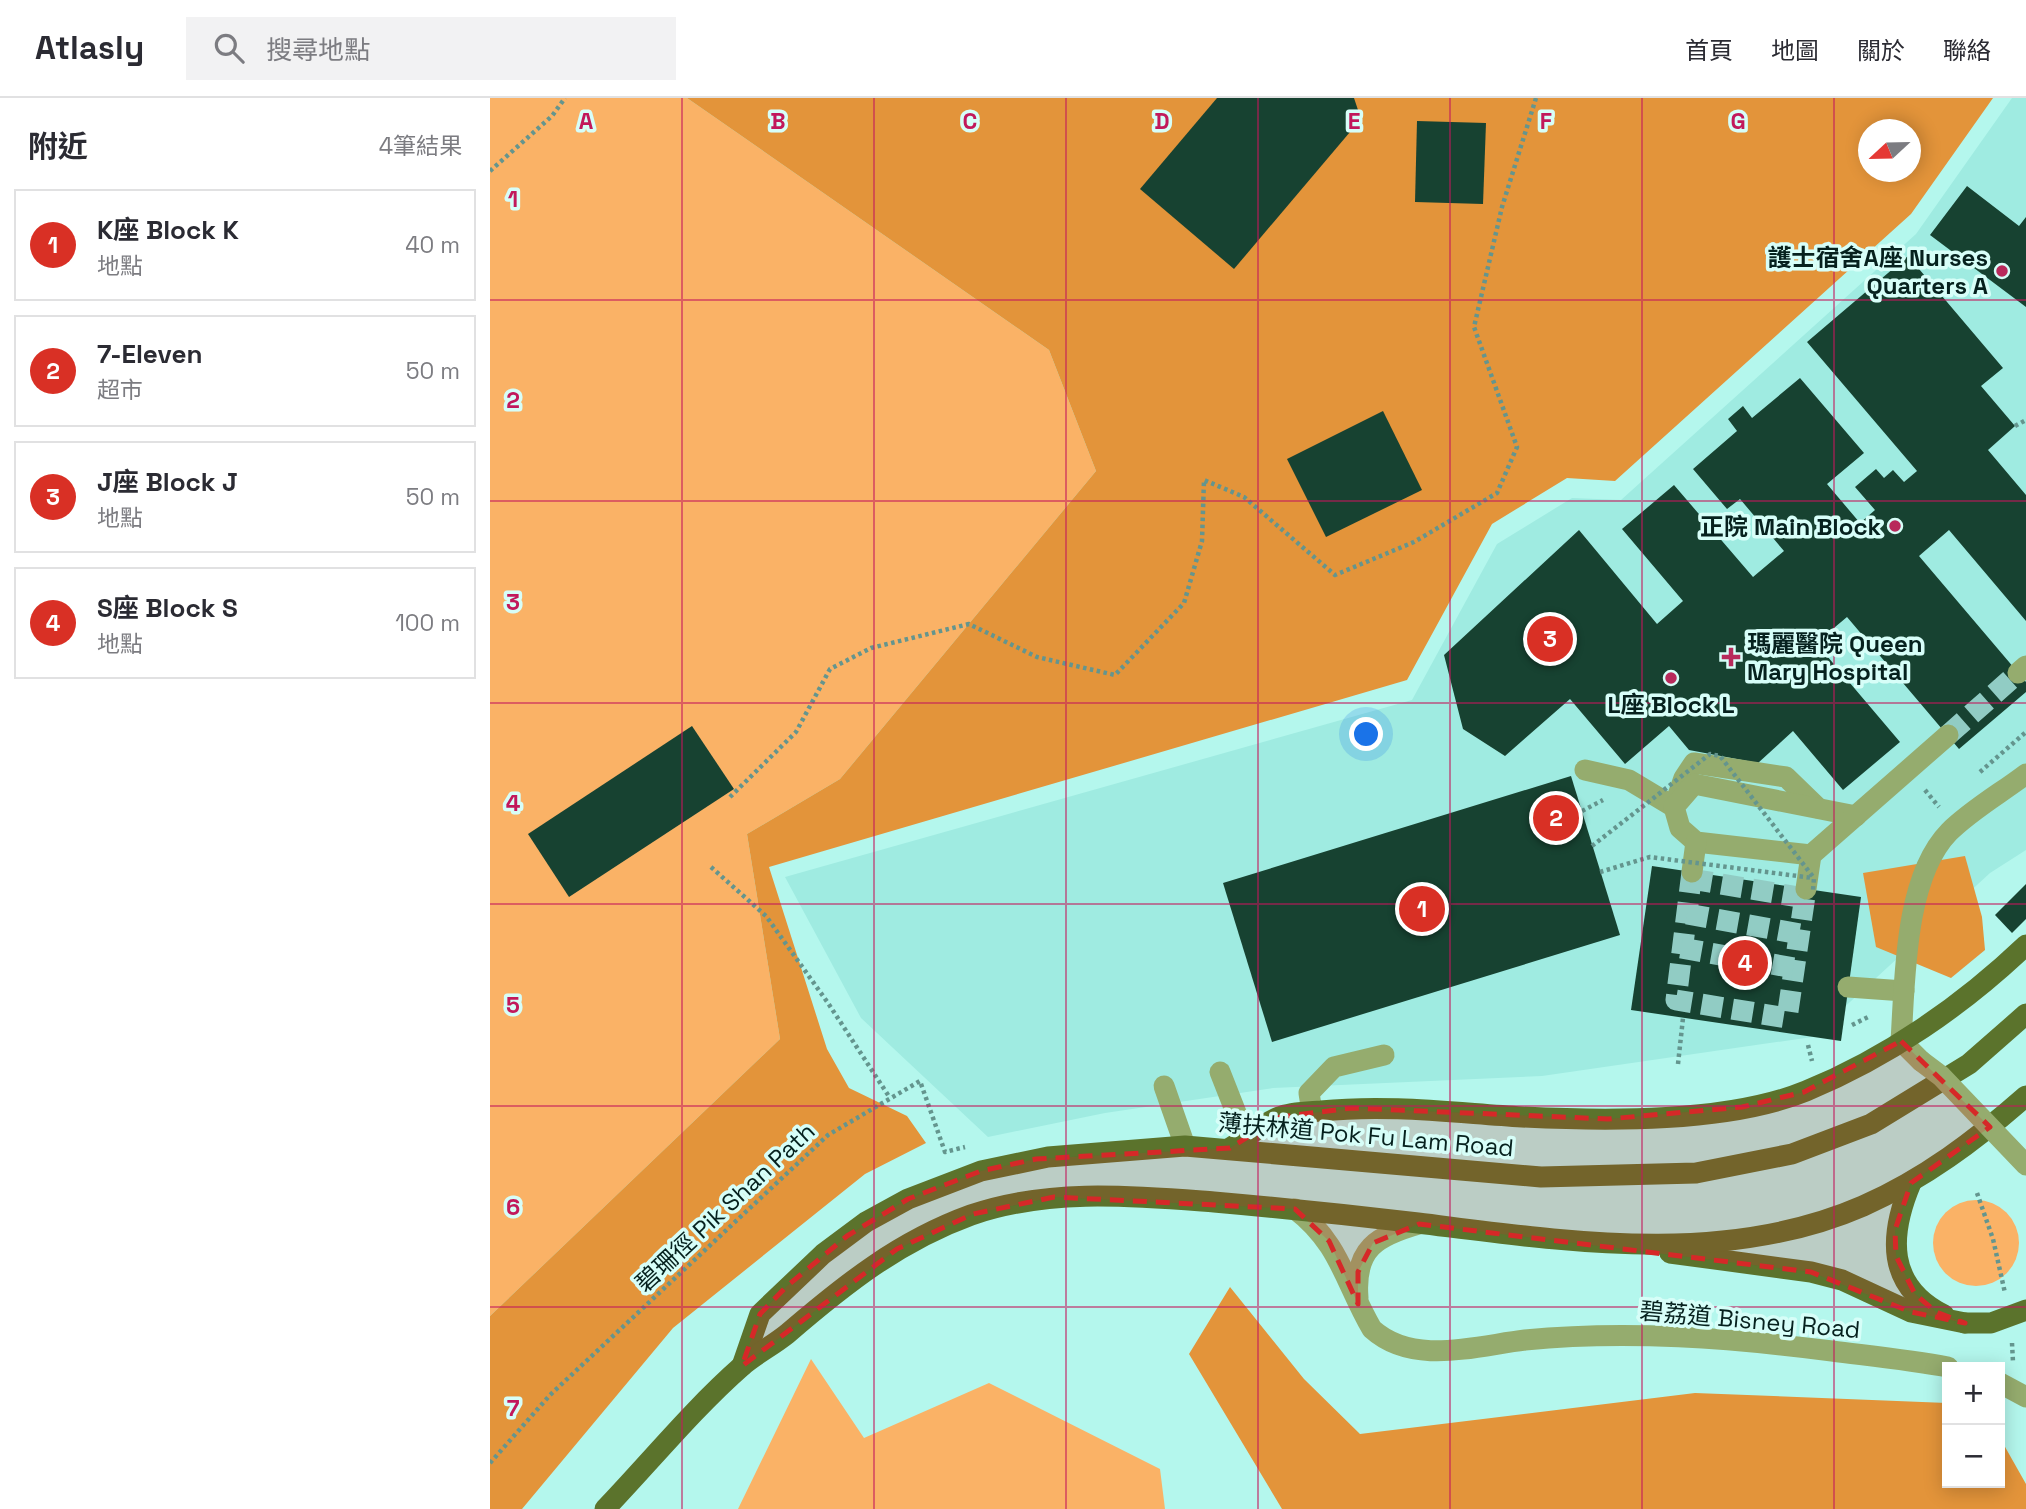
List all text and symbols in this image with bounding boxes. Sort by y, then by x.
search box [186,17,676,80]
text: Atlasly [35,27,144,69]
icon: search [210,29,248,67]
text: 搜尋地點 [266,33,370,67]
text: 首頁 [1685,35,1733,66]
text: 地圖 [1771,35,1819,66]
text: 關於 [1857,35,1905,66]
text: 聯絡 [1943,35,1991,66]
text: A [579,106,594,136]
text: B [770,106,786,136]
text: C [963,106,977,136]
text: D [1154,106,1170,136]
text: E [1348,106,1360,136]
text: F [1540,106,1552,136]
text: G [1730,106,1746,136]
north arrow [1858,119,1921,182]
text: 附近 [28,127,88,166]
text: 4筆結果 [379,131,462,161]
text: 1 [508,184,518,214]
text: K座 Block K [97,213,239,247]
text: 1 [48,230,58,260]
text: 40 m [405,230,460,260]
place label: 護士宿舍A座 Nurses Quarters A [1768,242,1988,301]
text: 地點 [97,251,143,281]
marker: 護士宿舍A座 Nurses Quarters A [1994,263,2010,279]
text: 7-Eleven [97,337,202,371]
text: 2 [46,356,60,386]
text: 50 m [406,356,460,386]
text: 超市 [97,375,143,405]
text: 2 [506,385,520,415]
text: J座 Block J [97,465,238,499]
text: 3 [46,482,60,512]
text: 50 m [406,482,460,512]
text: 地點 [97,503,143,533]
place label: 正院 Main Block [1700,511,1881,542]
marker: 正院 Main Block [1887,518,1903,534]
text: 3 [506,587,520,617]
text: S座 Block S [97,591,238,625]
text: 4 [46,608,60,638]
text: 100 m [395,608,460,638]
pin: 3 [1527,613,1573,665]
place label: 瑪麗醫院 Queen Mary Hospital [1747,628,1923,687]
text: 地點 [97,629,143,659]
marker: 瑪麗醫院 Queen Mary Hospital [1721,647,1741,667]
marker: L座 Block L [1663,670,1679,686]
place label: L座 Block L [1608,689,1734,720]
your location [1349,717,1383,751]
text: 4 [506,788,521,818]
pin: 2 [1533,792,1579,844]
pin: 1 [1399,883,1445,935]
pin: 4 [1722,937,1768,989]
text: 5 [506,990,520,1020]
street label: 薄扶林道 Pok Fu Lam Road [1217,1107,1515,1163]
street label: 碧珊徑 Pik Shan Path [629,1116,821,1298]
text: 6 [506,1192,520,1222]
street label: 碧荔道 Bisney Road [1638,1295,1862,1345]
map controls [1942,1362,2005,1488]
button: + [1942,1362,2005,1425]
text: 7 [507,1393,520,1423]
button: − [1942,1425,2005,1488]

